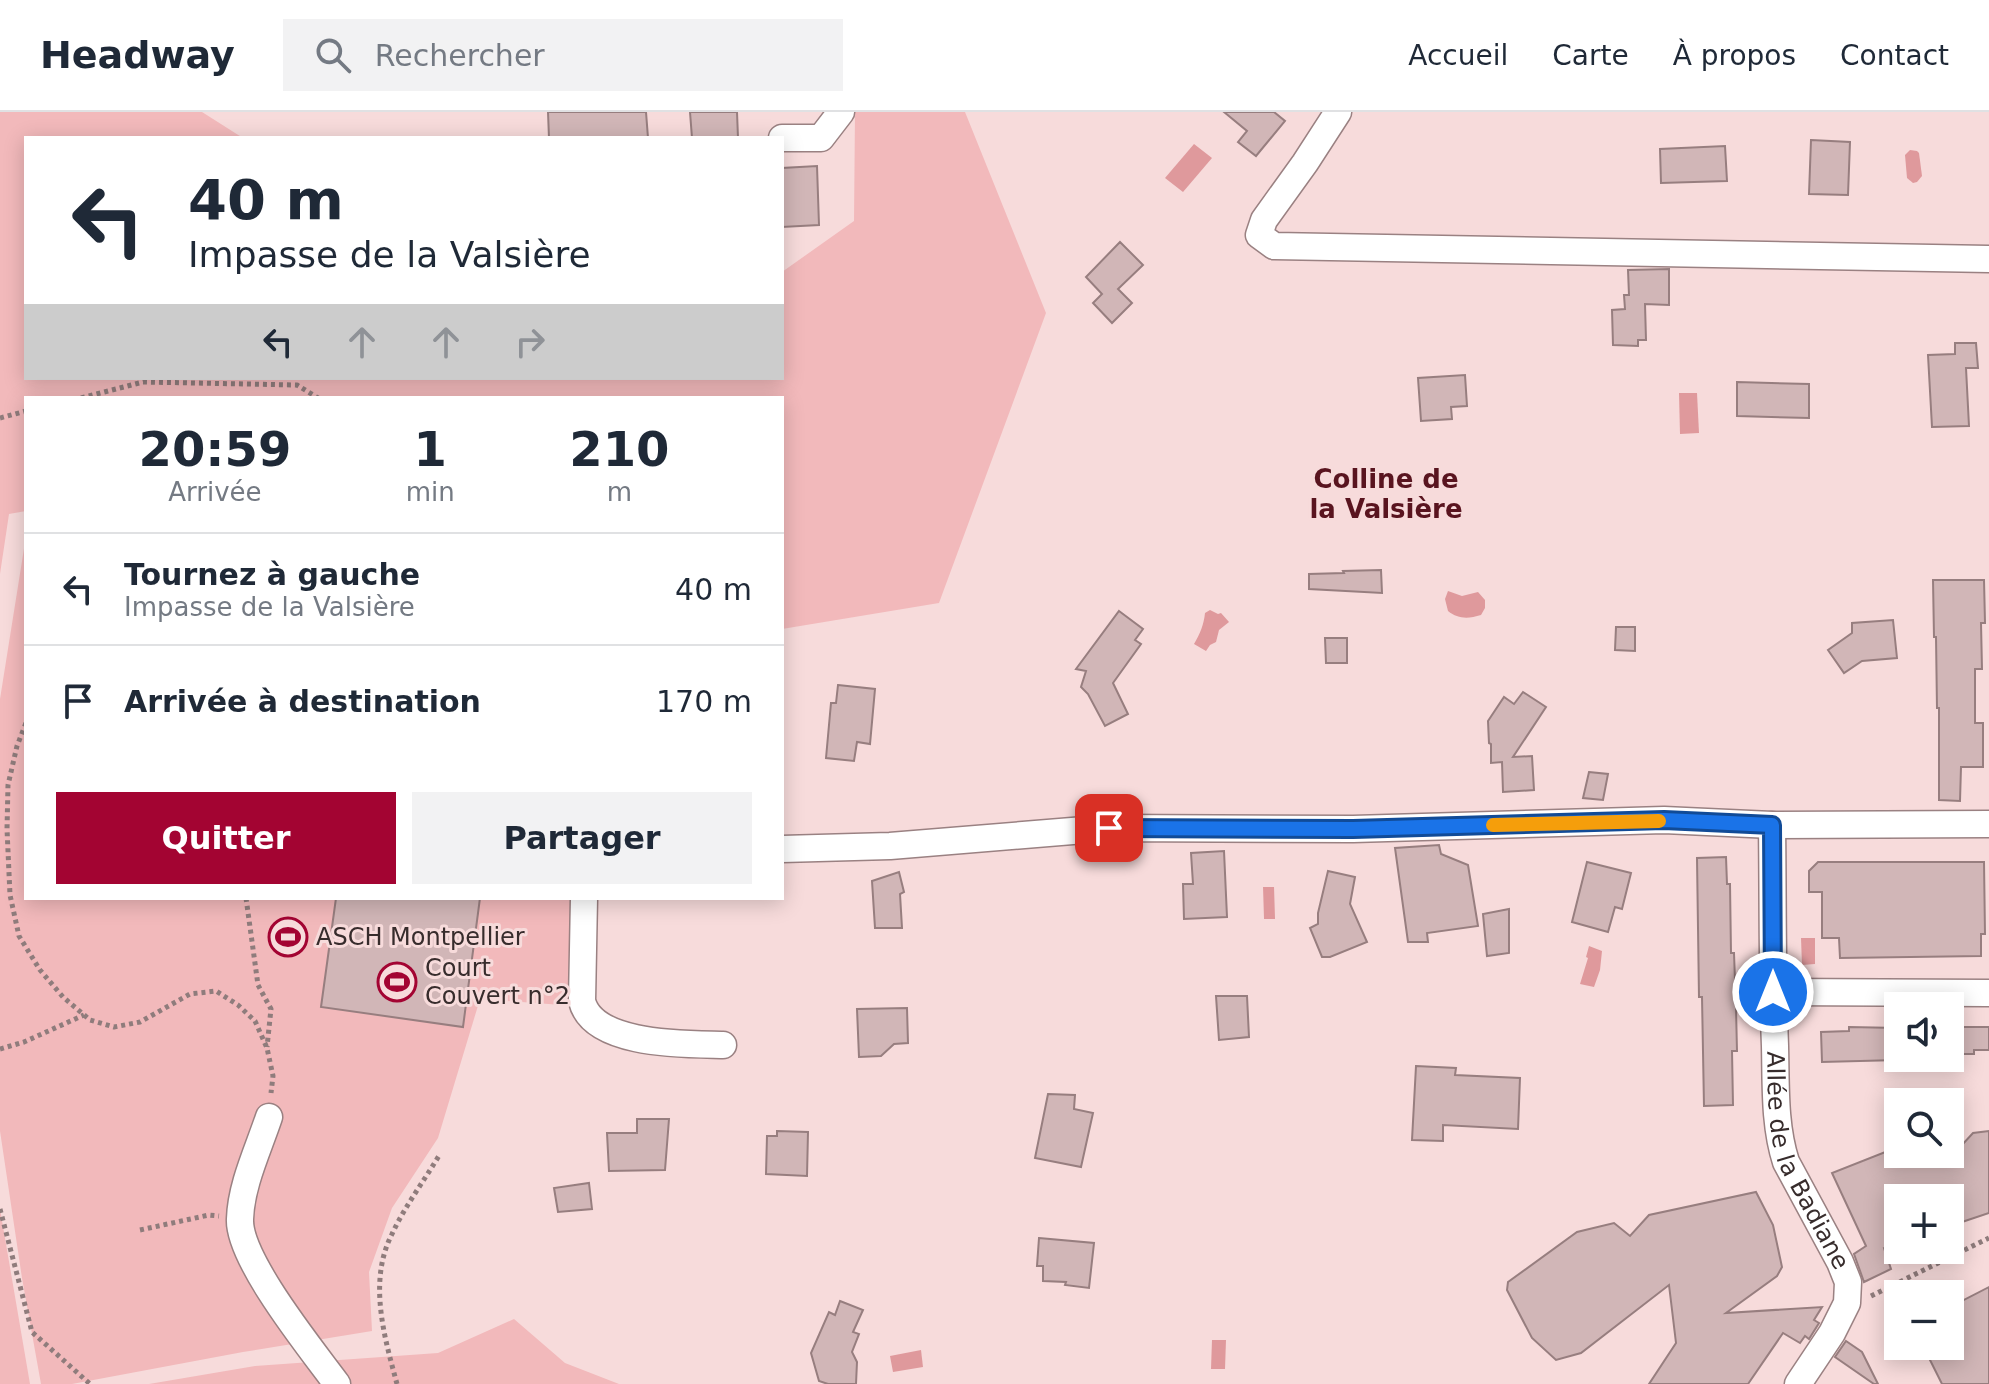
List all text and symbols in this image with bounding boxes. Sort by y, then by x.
search box [283,19,843,91]
text: Headway [40,33,235,77]
icon: search [311,33,355,77]
text: Rechercher [375,38,545,73]
text: Accueil [1408,39,1508,72]
text: Carte [1552,39,1629,72]
text: À propos [1673,39,1796,72]
text: Contact [1840,39,1949,72]
text: 40 m [188,167,344,232]
icon: left [56,168,160,272]
text: Impasse de la Valsière [188,234,591,275]
icon: left [256,320,300,364]
icon: ahead [340,320,384,364]
icon: ahead [424,320,468,364]
icon: right [508,320,552,364]
text: 20:59 [138,421,291,477]
text: 1 [414,421,447,477]
text: 210 [569,421,669,477]
district label: Colline de la Valsière [1309,464,1463,524]
text: Arrivée [168,477,262,507]
text: min [406,477,455,507]
text: m [607,477,632,507]
text: Tournez à gauche [124,557,420,592]
icon: left [56,567,100,611]
text: 40 m [675,572,752,607]
text: Impasse de la Valsière [124,592,415,622]
icon: arrive [56,679,100,723]
text: Arrivée à destination [124,684,481,719]
text: 170 m [656,684,752,719]
button: Quitter [56,792,396,884]
button: Partager [412,792,752,884]
pin [1075,794,1143,862]
icon: arrive [1087,806,1131,850]
sports icon: ASCH Montpellier [267,916,309,958]
place label: ASCH Montpellier [316,923,525,951]
position arrow [1731,950,1815,1034]
place label: Court Couvert n°2 [425,954,570,1010]
sports icon: Court Couvert n°2 [376,961,418,1003]
map controls [1884,992,1964,1360]
button: sound [1884,992,1964,1072]
street label: Allée de la Badiane [1761,1051,1855,1274]
button: search [1884,1088,1964,1168]
button: + [1884,1184,1964,1264]
button: − [1884,1280,1964,1360]

